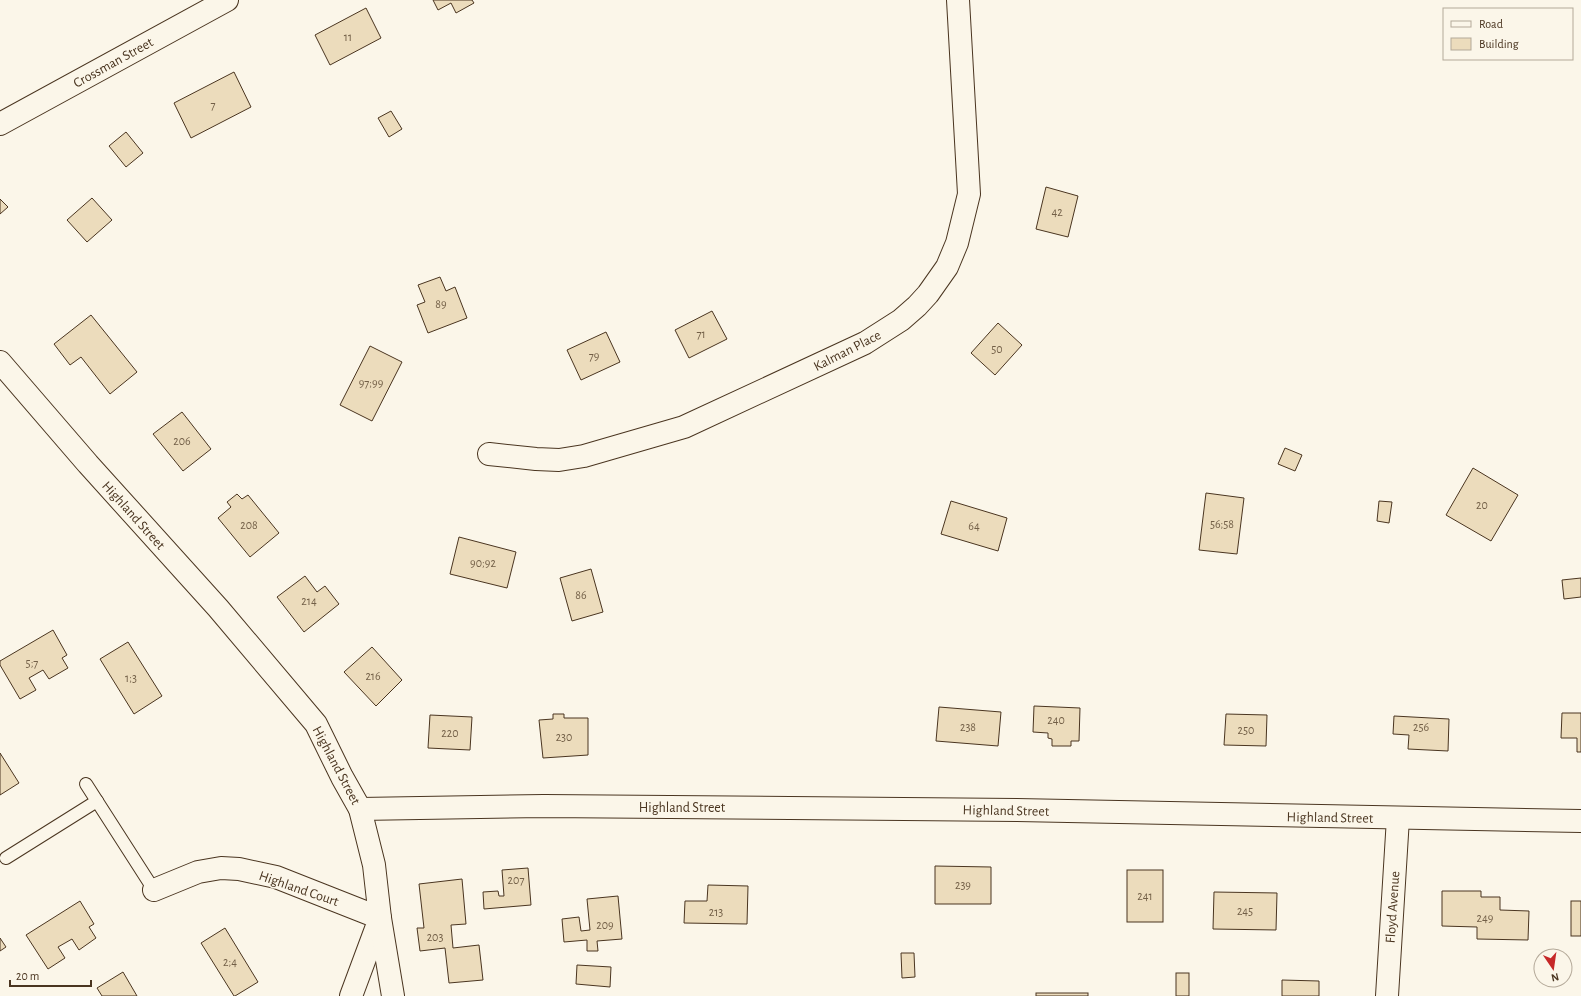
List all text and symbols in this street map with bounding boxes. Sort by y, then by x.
legend [1443,8,1573,60]
text: Road [1479,18,1503,30]
house number: 11 [344,31,352,43]
street label: Crossman Street [71,35,156,91]
text: Building [1479,38,1519,50]
house number: 7 [210,99,216,111]
house number: 42 [1051,206,1063,218]
house number: 89 [435,298,447,310]
house number: 71 [696,328,706,340]
street label: Kalman Place [812,328,883,374]
house number: 50 [991,343,1003,355]
house number: 79 [589,350,600,362]
house number: 97;99 [359,377,384,389]
house number: 206 [173,435,191,447]
street label: Highland Street [99,479,168,553]
house number: 20 [1476,499,1488,511]
house number: 56;58 [1210,518,1234,530]
house number: 208 [240,519,258,531]
house number: 64 [968,520,980,532]
house number: 90;92 [470,557,496,569]
house number: 86 [575,589,587,601]
house number: 214 [301,595,317,607]
house number: 5;7 [26,657,38,669]
house number: 216 [365,670,381,682]
house number: 1;3 [125,672,137,684]
house number: 240 [1047,714,1065,726]
house number: 238 [960,721,976,733]
house number: 256 [1413,721,1429,733]
street label: Highland Street [310,724,363,807]
house number: 250 [1238,724,1254,736]
house number: 220 [441,727,459,739]
house number: 230 [556,731,572,743]
street label: Highland Street [639,801,726,815]
street label: Highland Street [963,803,1050,819]
street label: Highland Street [1287,810,1374,826]
street label: Highland Court [257,869,341,909]
street label: Floyd Avenue [1383,870,1403,944]
house number: 207 [508,874,524,886]
house number: 239 [955,879,971,891]
house number: 241 [1137,890,1153,902]
house number: 245 [1237,905,1253,917]
house number: 213 [709,906,723,918]
house number: 249 [1477,912,1494,924]
house number: 209 [596,919,614,931]
house number: 203 [427,931,443,943]
north arrow [1533,948,1573,988]
house number: 2;4 [223,956,237,968]
scale bar [10,962,91,988]
text: 20 m [16,970,39,982]
text: N [1550,971,1560,983]

